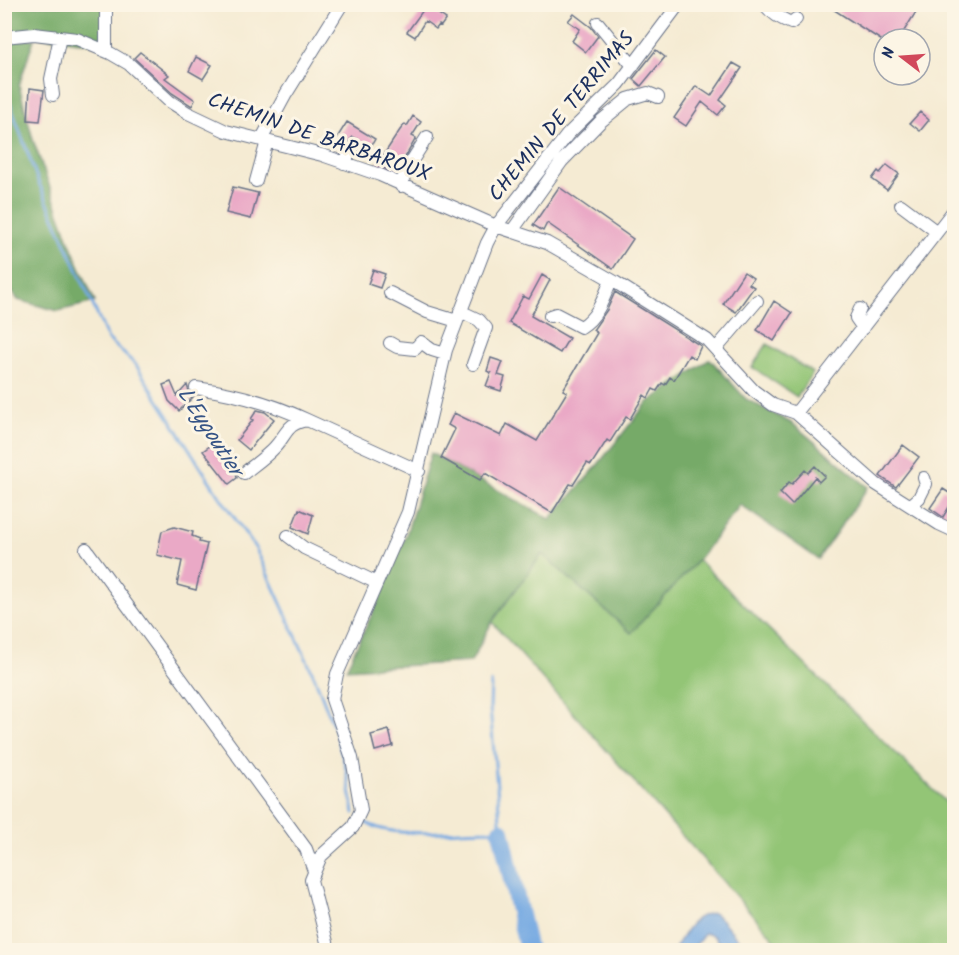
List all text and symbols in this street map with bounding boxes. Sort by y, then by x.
street label: CHEMIN DE TERRIMAS [481,24,643,210]
north arrow [872,27,932,87]
text: N [876,45,903,62]
street label: CHEMIN DE BARBAROUX [203,84,436,192]
water label: L'Eygoutier [167,380,254,488]

